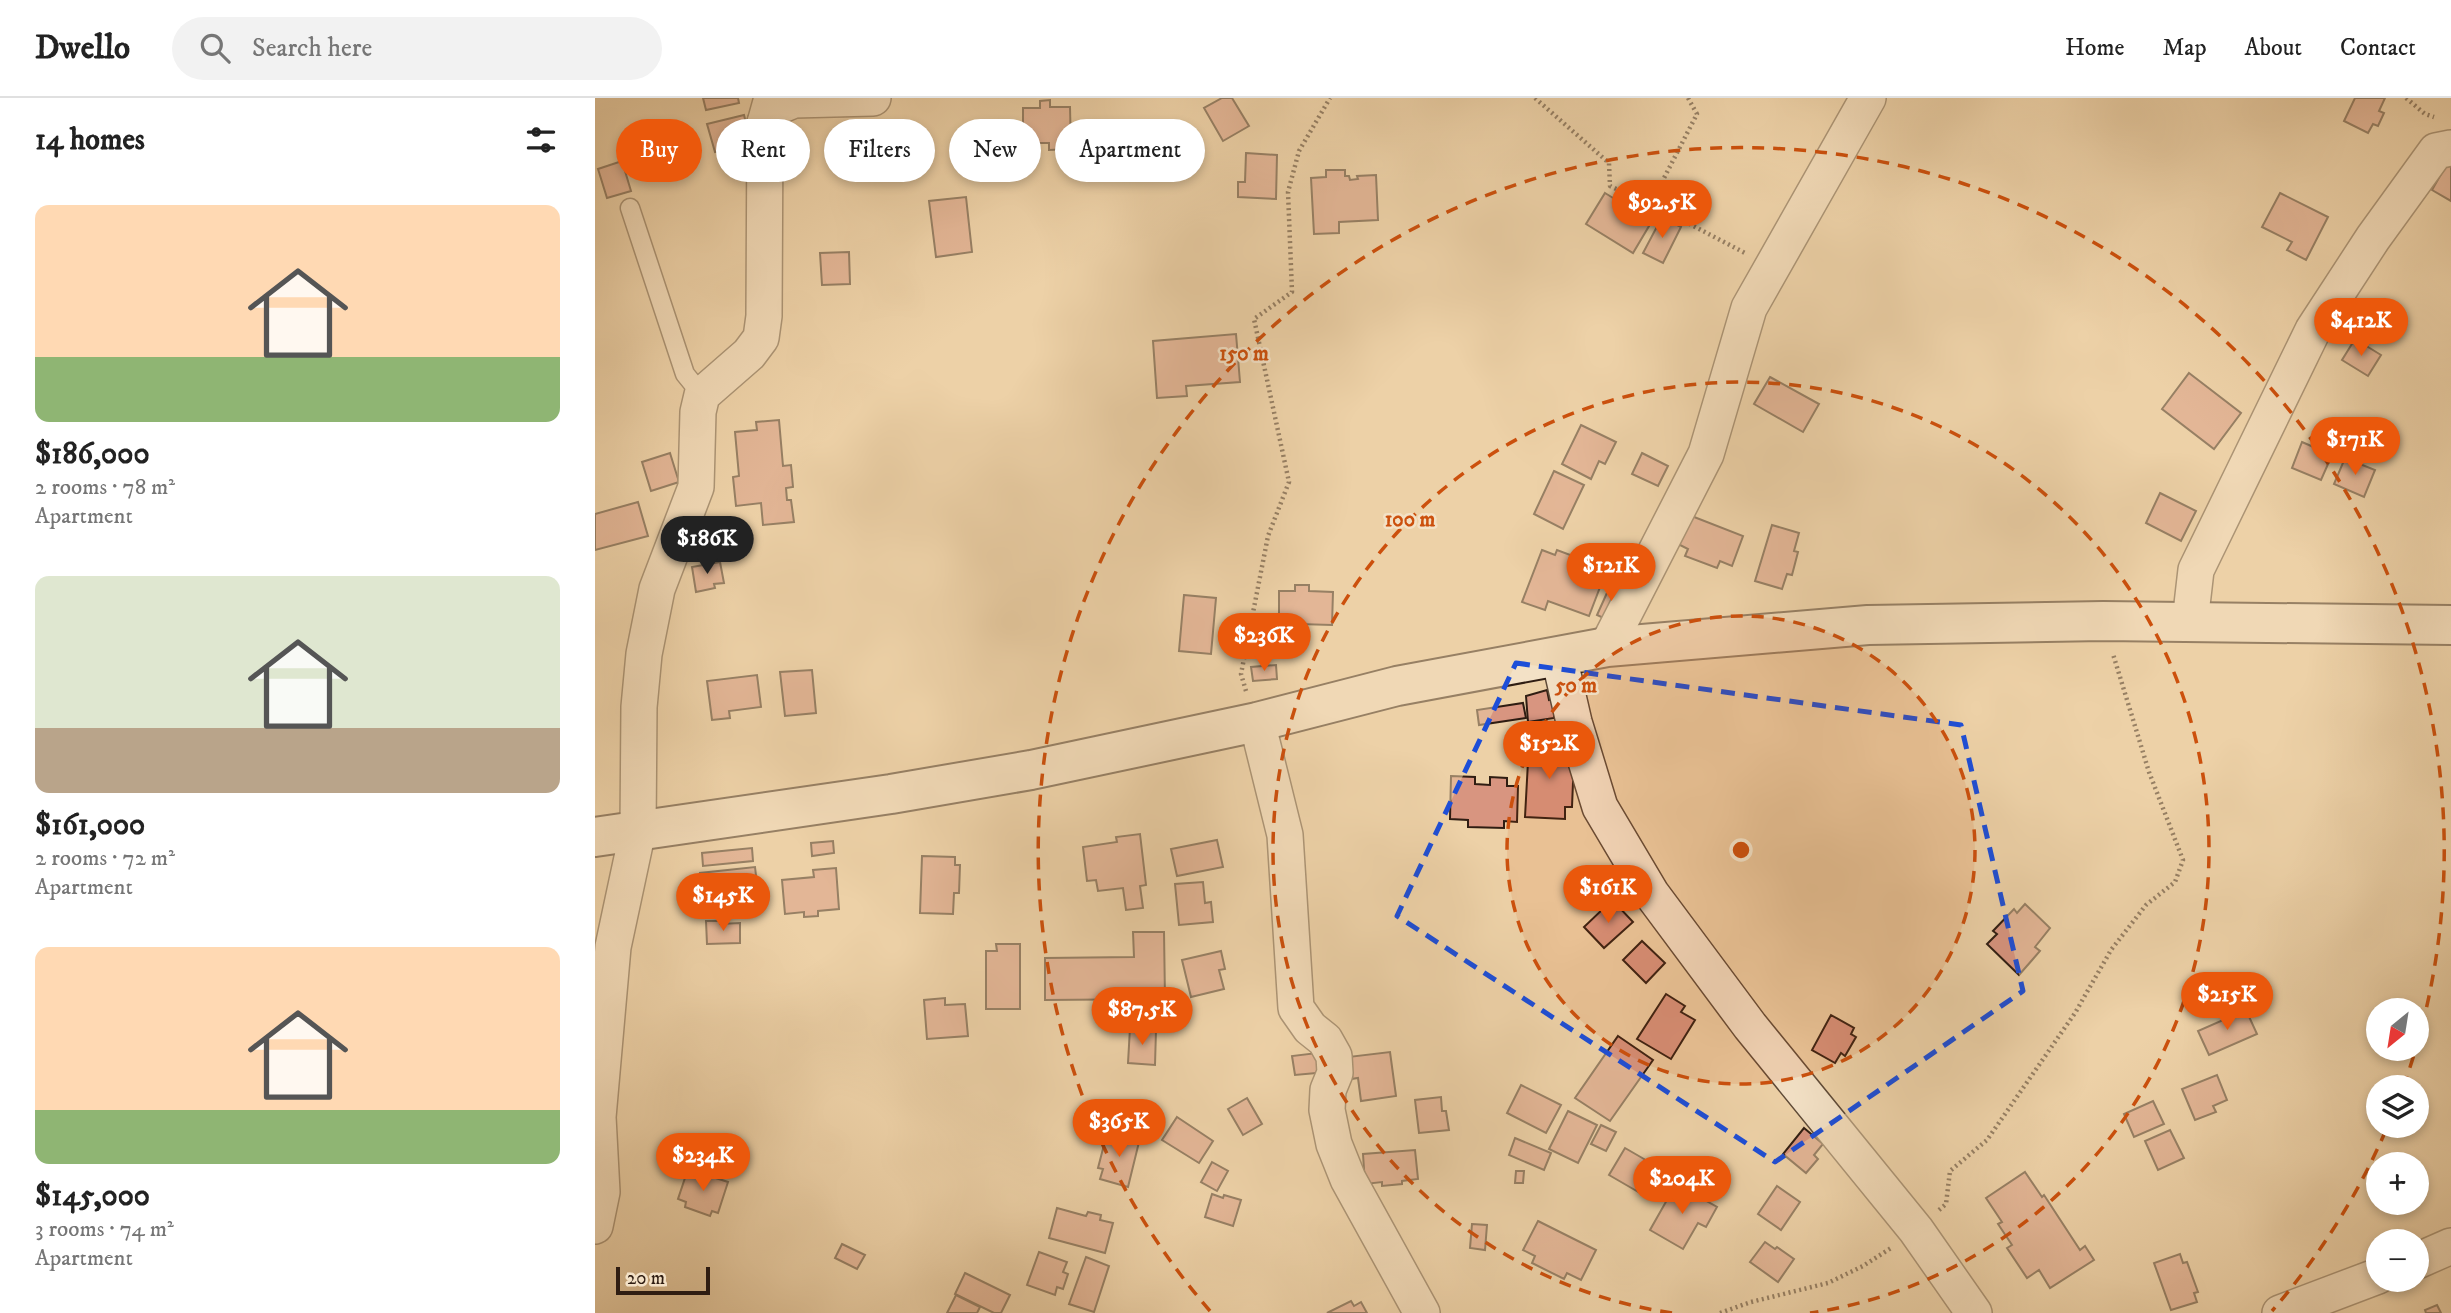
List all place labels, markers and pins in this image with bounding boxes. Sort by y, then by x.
pin: $92.5K [1605,180,1719,240]
pin: $412K [2312,299,2410,358]
pin: $171K [2306,418,2404,477]
pin: $186K [658,517,756,576]
pin: $121K [1562,544,1660,603]
pin: $236K [1215,614,1313,673]
pin: $152K [1500,722,1598,781]
centre of rings [1729,838,1753,862]
pin: $161K [1559,866,1657,925]
pin: $145K [674,874,772,933]
pin: $215K [2178,972,2276,1032]
pin: $87.5K [1085,988,1199,1047]
pin: $365K [1070,1100,1168,1159]
pin: $234K [654,1134,752,1193]
pin: $204K [1633,1156,1731,1216]

